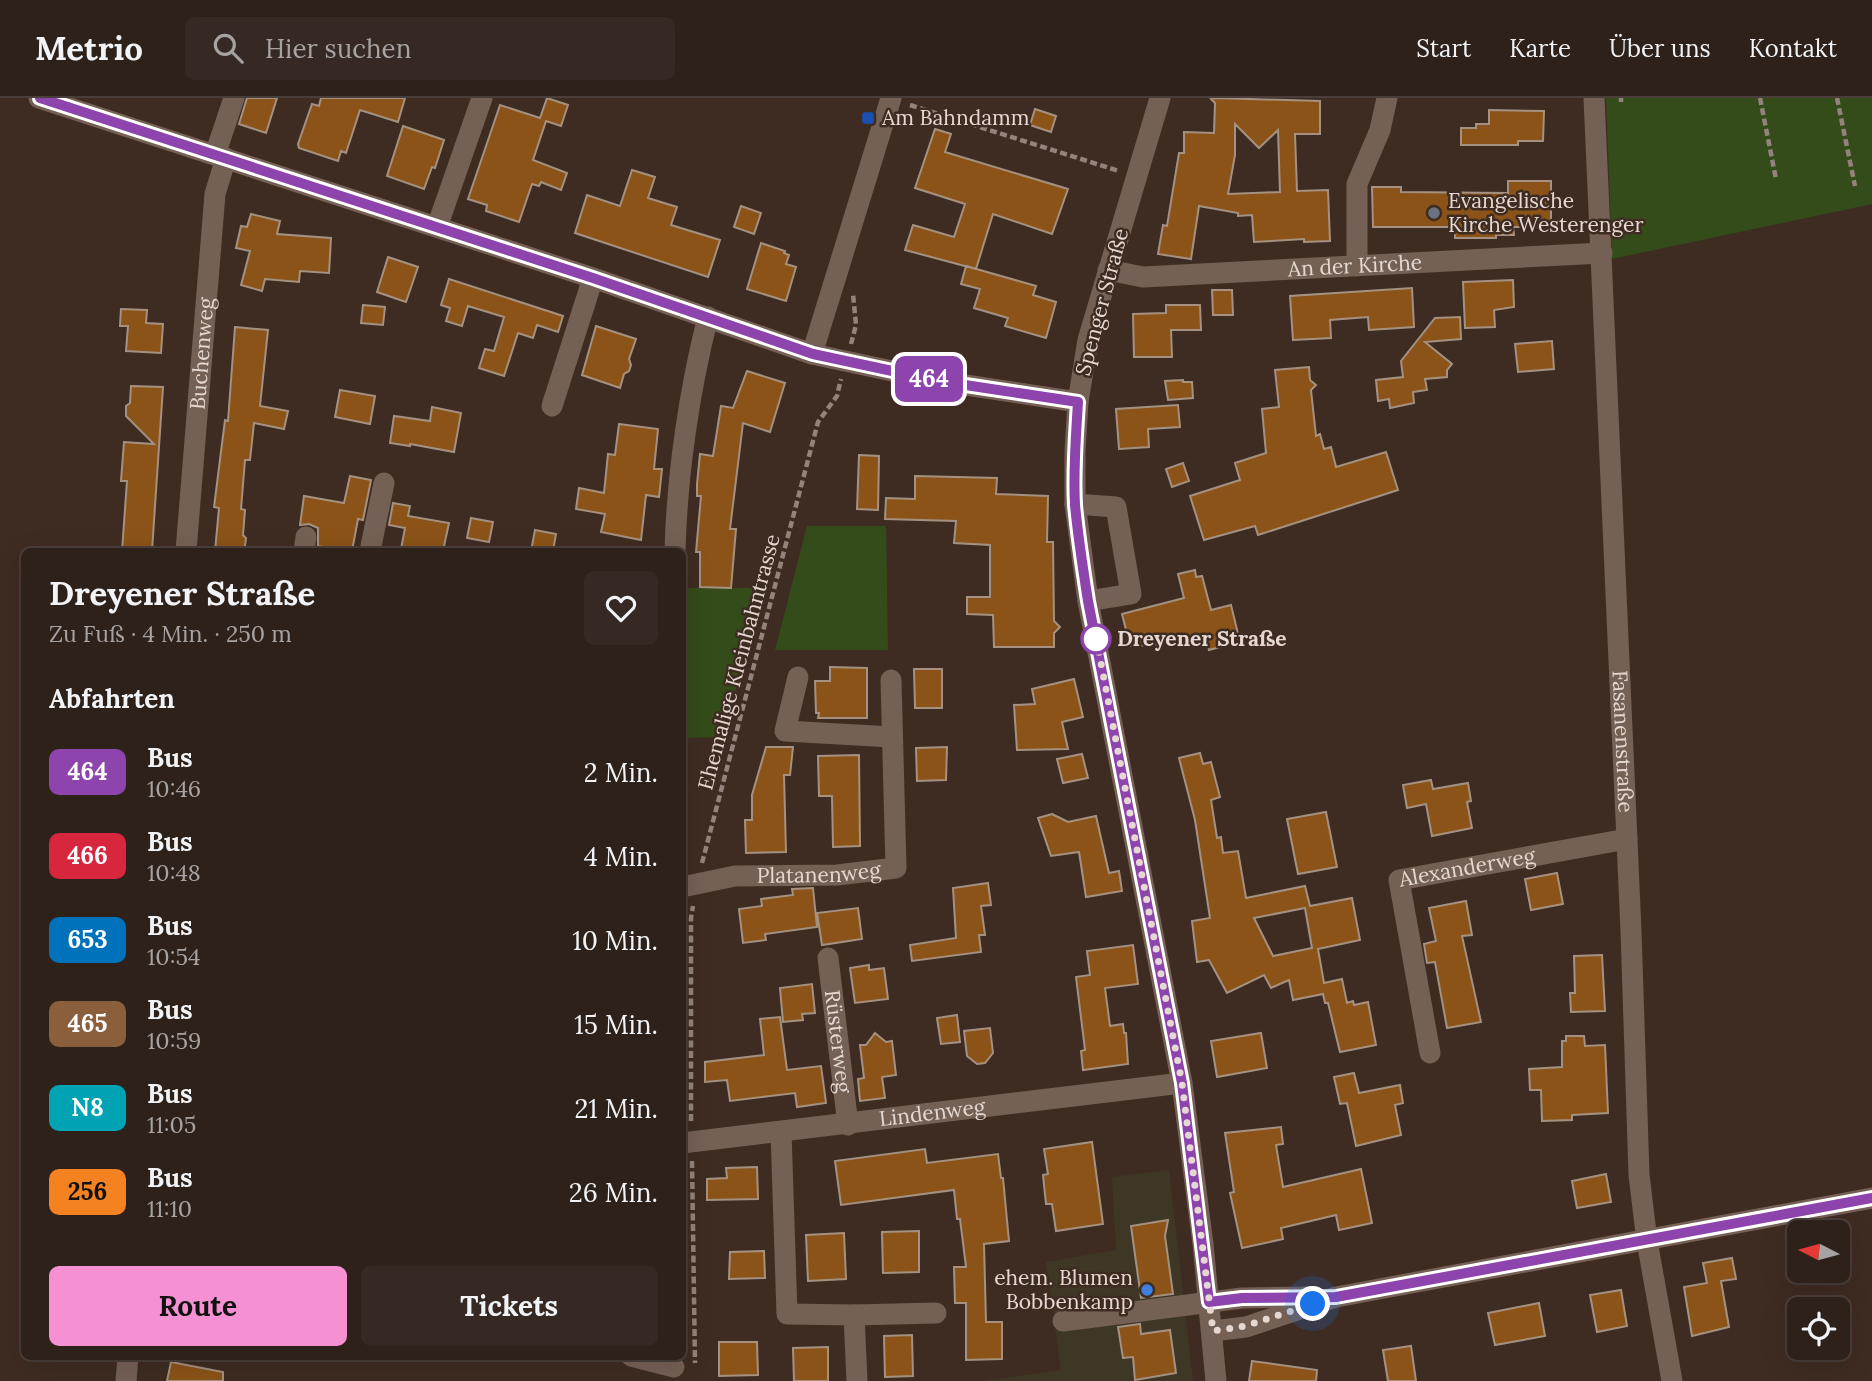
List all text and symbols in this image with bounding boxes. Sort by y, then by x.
search box [185,17,675,80]
text: Metrio [35,27,143,69]
icon: search [209,29,247,67]
text: Hier suchen [265,32,411,65]
text: Start [1416,33,1471,64]
text: Karte [1509,33,1571,64]
text: Über uns [1609,33,1711,64]
text: Kontakt [1749,33,1837,64]
place label: Am Bahndamm [881,104,1030,131]
marker: Am Bahndamm [860,110,876,126]
place label: Evangelische Kirche Westerenger [1448,187,1644,238]
marker: Evangelische Kirche Westerenger [1426,205,1442,221]
street label: Spenger Straße [1069,225,1134,378]
street label: An der Kirche [1286,248,1423,282]
street label: Buchenweg [184,296,220,411]
line badge: 464 [889,356,969,402]
text: 464 [909,363,949,394]
street label: Ehemalige Kleinbahntrasse [691,531,786,793]
button: heart [584,571,658,645]
text: Dreyener Straße [49,572,315,614]
text: Zu Fuß · 4 Min. · 250 m [49,619,292,648]
marker: Dreyener Straße [1081,624,1111,654]
place label: Dreyener Straße [1117,625,1287,652]
street label: Fasanenstraße [1606,670,1640,813]
text: Abfahrten [49,682,175,715]
text: Bus [147,741,193,774]
text: 464 [67,756,108,787]
text: 2 Min. [584,756,658,789]
text: 10:46 [147,774,201,803]
text: Bus [147,825,193,858]
text: 466 [67,840,108,871]
text: 4 Min. [584,840,658,873]
street label: Alexanderweg [1396,842,1538,893]
street label: Platanenweg [757,856,883,889]
text: 10:48 [147,858,201,887]
text: Bus [147,909,193,942]
text: 653 [67,924,108,955]
text: 10 Min. [572,924,658,957]
text: 10:54 [147,942,200,971]
street label: Rüsterweg [819,988,858,1095]
text: Bus [147,993,193,1026]
text: 465 [68,1008,107,1039]
text: 15 Min. [574,1008,658,1041]
text: 10:59 [147,1026,201,1055]
text: Bus [147,1077,193,1110]
text: N8 [71,1092,104,1123]
text: 21 Min. [574,1092,658,1125]
street label: Lindenweg [878,1093,987,1132]
text: 11:05 [147,1110,196,1139]
text: Bus [147,1161,193,1194]
text: 256 [68,1176,107,1207]
text: 26 Min. [569,1176,658,1209]
text: 11:10 [147,1194,192,1223]
north arrow [1787,1220,1850,1283]
map controls [1787,1220,1850,1360]
place label: ehem. Blumen Bobbenkamp [994,1264,1133,1315]
button: Route [49,1266,347,1346]
button: Tickets [361,1266,658,1346]
marker: ehem. Blumen Bobbenkamp [1139,1282,1155,1298]
your location [1295,1286,1330,1321]
button: locate [1787,1297,1850,1360]

